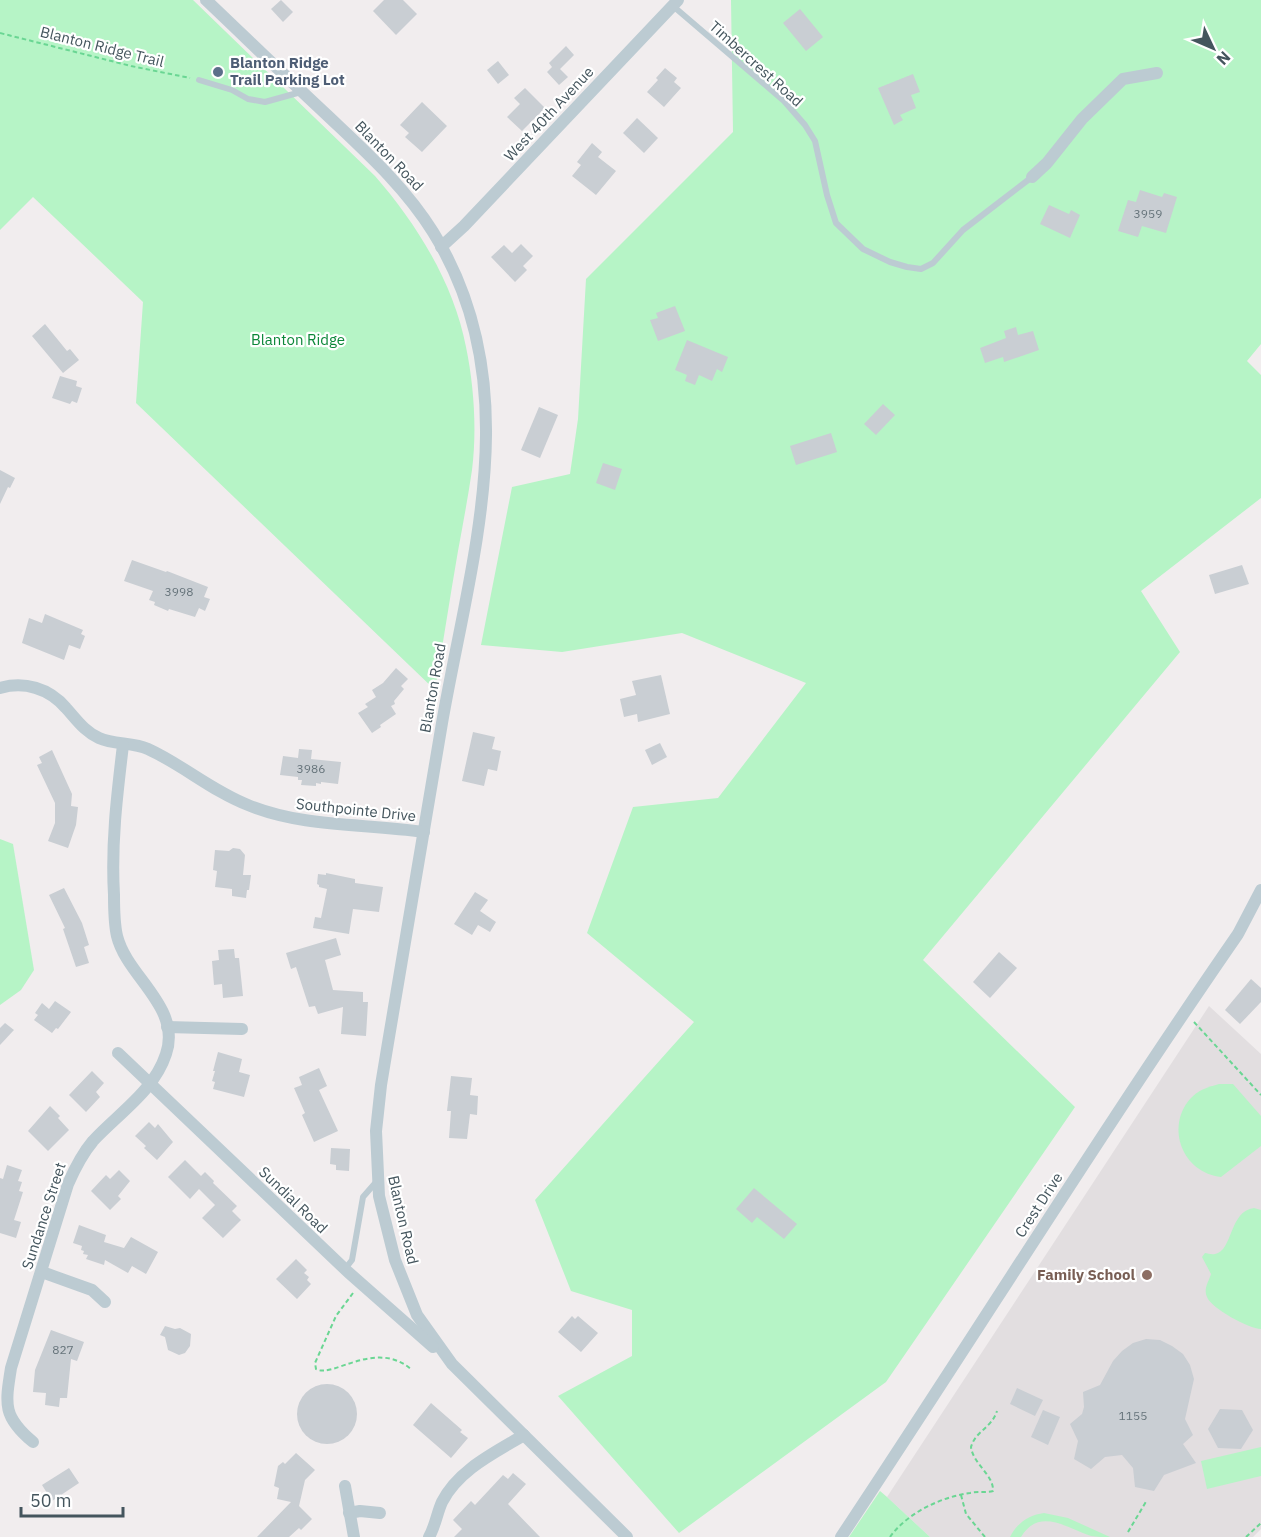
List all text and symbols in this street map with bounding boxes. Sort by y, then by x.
street label: Timbercrest Road [706,17,807,111]
north arrow [1183,18,1243,78]
street label: Blanton Ridge Trail [38,22,166,71]
text: N [1213,47,1235,70]
place label: Blanton Ridge Trail Parking Lot [230,53,345,89]
street label: West 40th Avenue [500,62,597,165]
marker: Blanton Ridge Trail Parking Lot [211,65,225,79]
street label: Blanton Road [351,116,428,195]
house number: 3959 [1134,206,1162,221]
park label: Blanton Ridge [251,330,345,349]
house number: 3998 [165,584,193,599]
street label: Blanton Road [415,642,450,734]
house number: 3986 [297,761,325,776]
street label: Southpointe Drive [295,794,417,825]
street label: Sundance Street [17,1160,70,1272]
street label: Sundial Road [255,1162,332,1237]
street label: Crest Drive [1011,1169,1067,1241]
street label: Blanton Road [384,1174,423,1266]
place label: Family School [1037,1265,1135,1284]
marker: Family School [1140,1268,1154,1282]
house number: 827 [52,1342,74,1357]
house number: 1155 [1119,1408,1147,1423]
scale bar [21,1480,123,1518]
text: 50 m [30,1489,72,1512]

